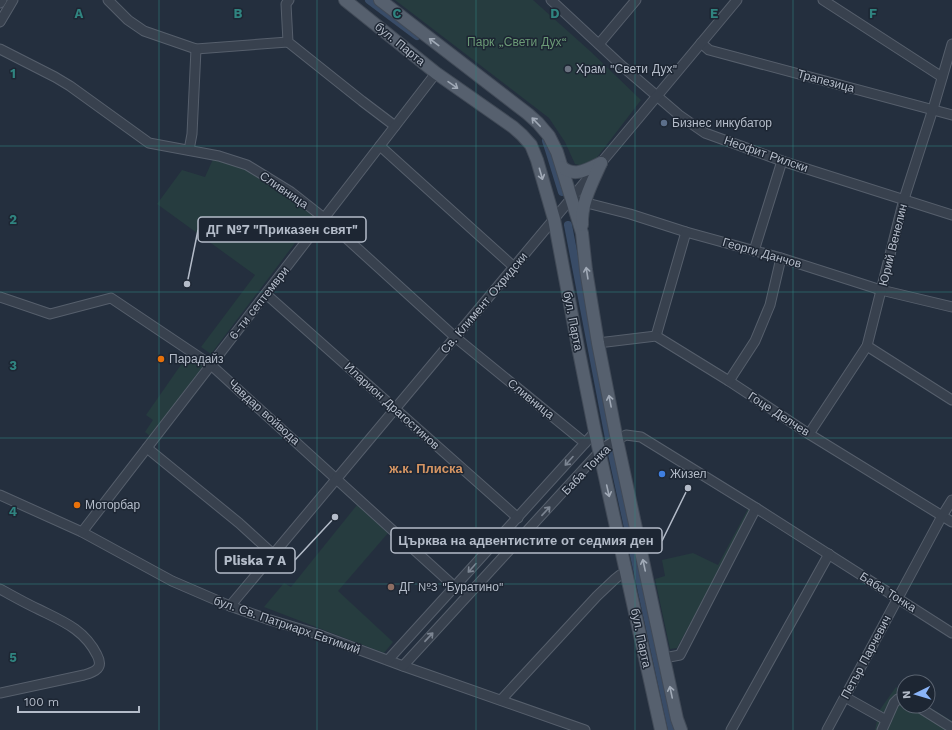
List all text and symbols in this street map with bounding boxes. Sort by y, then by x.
text: A [75,6,84,21]
text: B [234,6,243,21]
text: C [393,6,402,21]
text: D [550,6,560,21]
text: E [710,6,718,21]
text: F [869,6,877,21]
street label: бул. Парта [372,20,428,69]
park label: Парк „Свети Дух“ [467,35,567,49]
one-way arrow [429,37,440,46]
place label: Храм "Свети Дух" [576,62,677,76]
marker: Храм "Свети Дух" [563,64,573,74]
text: 1 [10,66,16,81]
street label: Трапезица [796,67,856,95]
one-way arrow [447,81,458,89]
place label: Бизнес инкубатор [672,116,772,130]
one-way arrow [532,117,541,127]
marker: Бизнес инкубатор [659,118,669,128]
street label: Неофит Рилски [722,133,810,175]
one-way arrow [538,168,545,181]
street label: Сливница [257,169,311,212]
street label: Юрий Венелин [876,202,910,288]
text: 2 [9,212,17,227]
callout: ДГ №7 "Приказен свят" [198,217,366,242]
text: ДГ №7 "Приказен свят" [206,222,358,237]
street label: Георги Данчов [721,235,803,271]
street label: Св. Климент Охридски [438,250,530,356]
street label: 6-ти септември [226,264,292,342]
one-way arrow [583,267,591,280]
street label: бул. Парта [560,290,586,352]
place label: Парадайз [169,352,224,366]
marker: Парадайз [156,354,166,364]
text: 3 [9,358,17,373]
street label: Иларион Драгостинов [342,360,442,452]
street label: Чавдар войвода [225,376,303,448]
street label: Сливница [505,376,557,422]
street label: Гоце Делчев [746,389,812,439]
one-way arrow [605,395,613,408]
street label: Баба Тонка [559,442,613,498]
one-way arrow [564,456,574,466]
district label: ж.к. Плиска [388,461,464,476]
place label: Жизел [670,467,706,481]
marker: Жизел [657,469,667,479]
one-way arrow [605,484,613,497]
place label: Моторбар [85,498,141,512]
marker: Моторбар [72,500,82,510]
text: 4 [9,504,18,519]
one-way arrow [541,506,551,516]
callout: Църква на адвентистите от седмия ден [391,528,662,553]
text: Църква на адвентистите от седмия ден [398,533,654,548]
callout: Pliska 7 A [216,548,295,573]
text: Pliska 7 A [224,553,286,568]
one-way arrow [639,559,647,572]
one-way arrow [468,563,477,573]
street label: Баба Тонка [857,569,919,615]
place label: ДГ №3 "Буратино" [399,580,504,594]
marker: ДГ №3 "Буратино" [386,582,396,592]
street label: бул. Св. Патриарх Евтимий [212,593,362,657]
street label: бул. Парта [628,607,654,669]
street label: Петър Парчевич [838,613,894,701]
one-way arrow [425,632,434,642]
text: 5 [9,650,17,665]
north arrow [896,674,936,714]
one-way arrow [667,686,675,699]
scale bar [18,688,139,714]
text: N [900,690,913,699]
text: 100 m [24,695,59,709]

